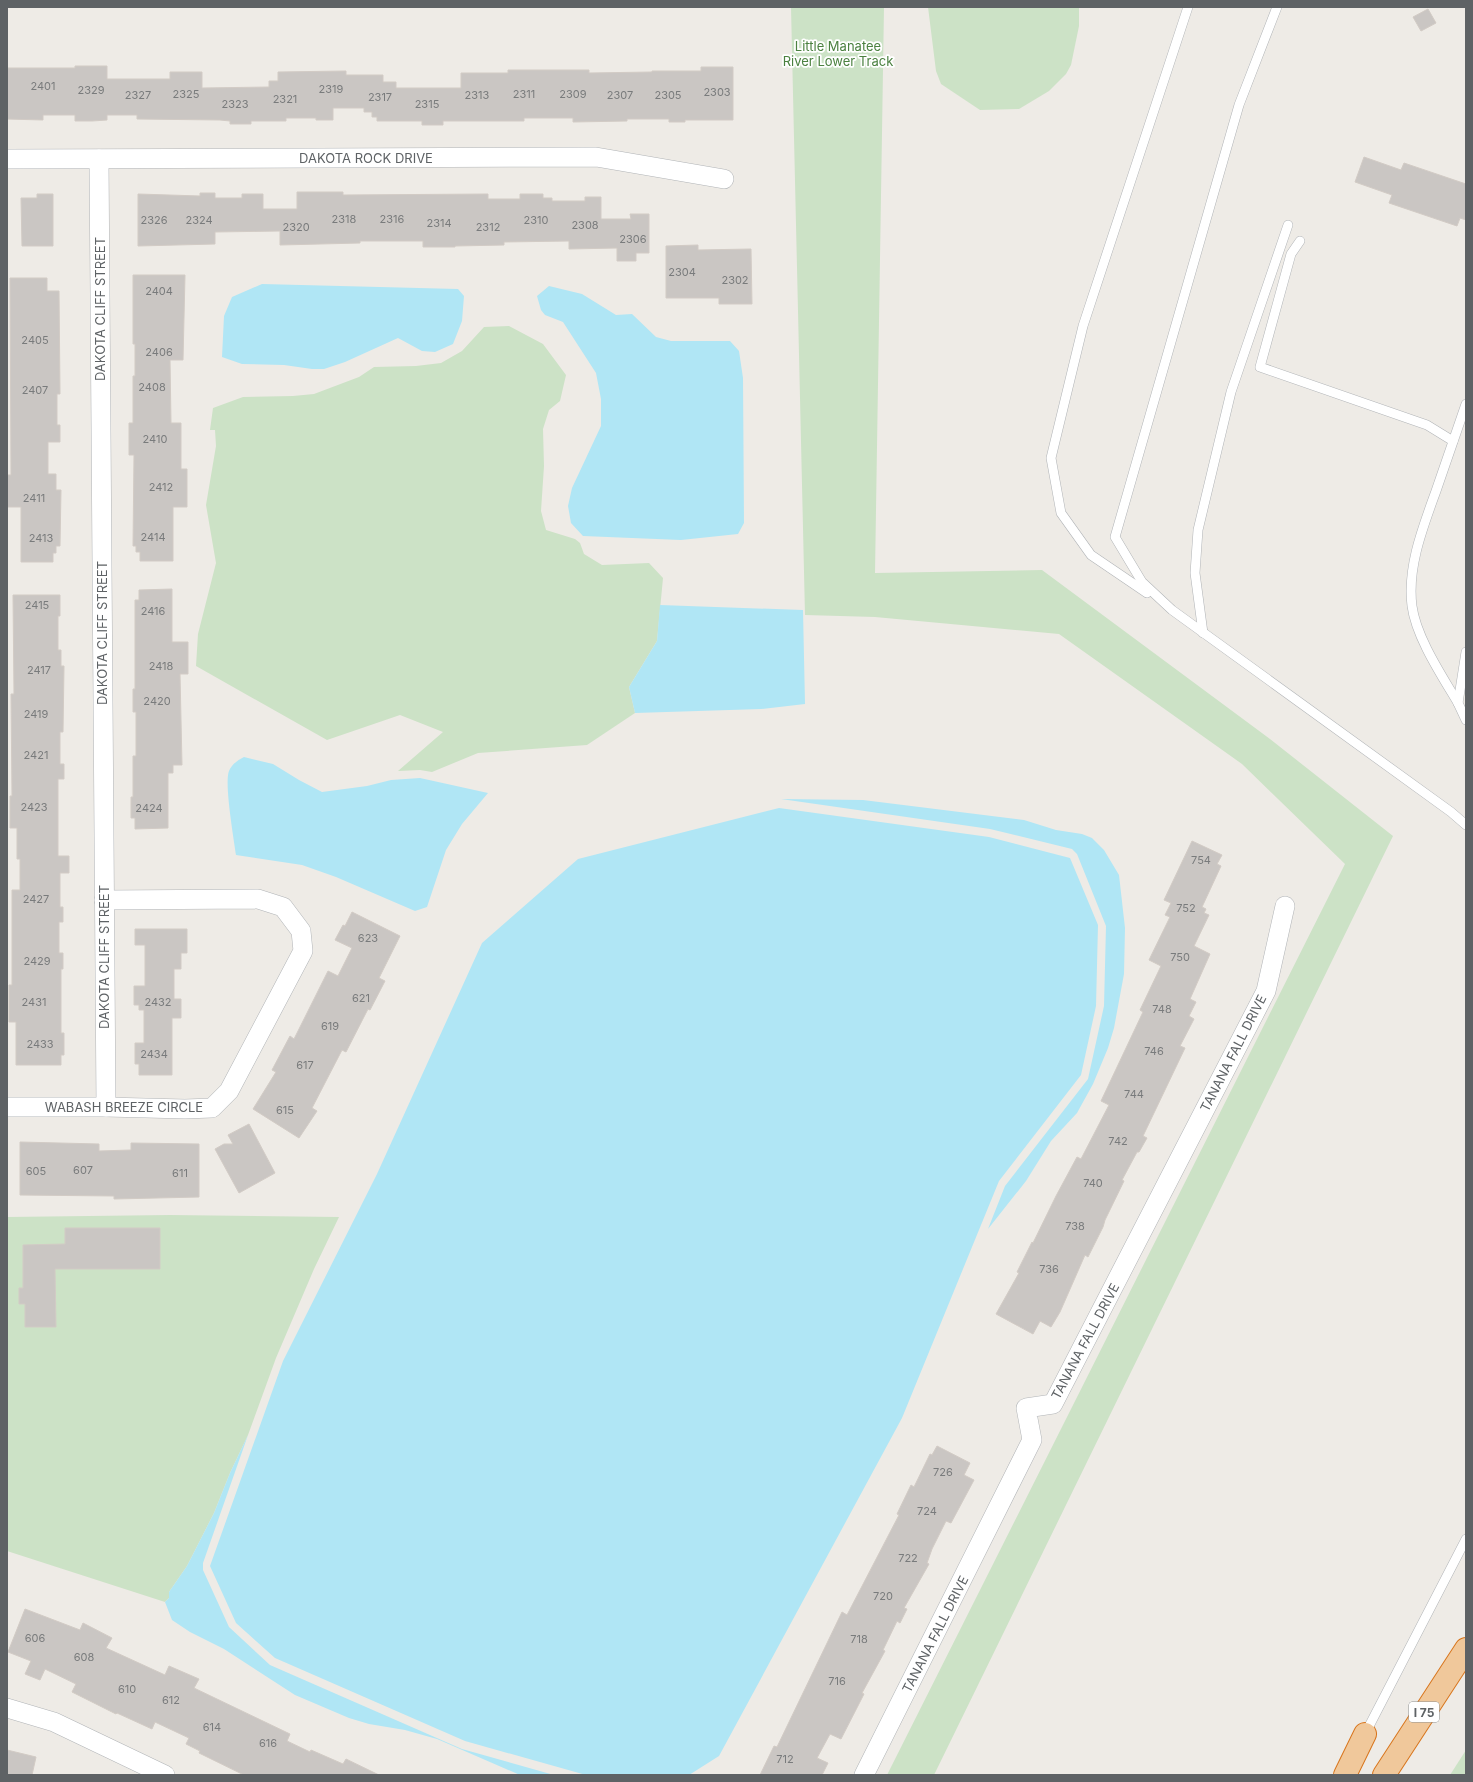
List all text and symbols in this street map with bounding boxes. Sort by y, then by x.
park label: Little Manatee River Lower Track [783,38,893,69]
house number: 2401 [30,79,56,93]
house number: 2319 [319,82,344,96]
house number: 2329 [77,83,105,97]
house number: 2303 [703,85,731,99]
house number: 2325 [173,87,200,101]
house number: 2311 [513,87,535,101]
house number: 2309 [559,87,587,101]
house number: 2327 [125,88,151,102]
house number: 2313 [465,88,490,102]
house number: 2307 [607,88,633,102]
house number: 2305 [654,88,682,102]
house number: 2317 [368,90,392,104]
house number: 2321 [273,92,297,106]
house number: 2323 [221,97,249,111]
house number: 2315 [415,97,440,111]
street label: DAKOTA ROCK DRIVE [299,150,433,166]
house number: 2318 [332,212,357,226]
house number: 2316 [380,212,405,226]
house number: 2326 [140,213,168,227]
house number: 2324 [185,213,213,227]
house number: 2310 [524,213,549,227]
house number: 2314 [426,216,452,230]
house number: 2308 [571,218,599,232]
house number: 2320 [282,220,310,234]
house number: 2312 [476,220,500,234]
house number: 2306 [619,232,647,246]
street label: DAKOTA CLIFF STREET [92,237,108,381]
house number: 2304 [668,265,696,279]
house number: 2302 [721,273,749,287]
house number: 2404 [145,284,173,298]
house number: 2405 [21,333,49,347]
house number: 2406 [145,345,173,359]
house number: 2408 [138,380,166,394]
house number: 2407 [22,383,48,397]
house number: 2410 [143,432,167,446]
house number: 2412 [149,480,173,494]
house number: 2411 [23,491,45,505]
house number: 2414 [140,530,166,544]
house number: 2413 [29,531,54,545]
street label: DAKOTA CLIFF STREET [94,561,110,705]
house number: 2415 [25,598,50,612]
house number: 2416 [141,604,166,618]
house number: 2418 [149,659,174,673]
house number: 2417 [27,663,51,677]
house number: 2420 [143,694,171,708]
house number: 2419 [24,707,49,721]
house number: 2421 [24,748,48,762]
house number: 2423 [20,800,48,814]
house number: 2424 [135,801,163,815]
house number: 754 [1191,853,1211,867]
street label: DAKOTA CLIFF STREET [96,885,112,1029]
house number: 2427 [23,892,49,906]
house number: 752 [1176,901,1196,915]
house number: 623 [358,931,378,945]
house number: 750 [1170,950,1190,964]
house number: 2429 [23,954,51,968]
house number: 621 [352,991,370,1005]
street label: TANANA FALL DRIVE [1197,992,1269,1114]
house number: 2431 [22,995,46,1009]
house number: 2432 [144,995,172,1009]
house number: 748 [1152,1002,1172,1016]
house number: 619 [321,1019,339,1033]
house number: 2433 [26,1037,54,1051]
house number: 746 [1144,1044,1164,1058]
house number: 2434 [140,1047,168,1061]
house number: 617 [296,1058,314,1072]
house number: 744 [1124,1087,1144,1101]
street label: WABASH BREEZE CIRCLE [45,1099,203,1115]
house number: 615 [276,1103,294,1117]
house number: 742 [1108,1134,1128,1148]
house number: 607 [73,1163,93,1177]
house number: 605 [26,1164,47,1178]
house number: 611 [172,1166,188,1180]
house number: 740 [1083,1176,1103,1190]
house number: 738 [1065,1219,1085,1233]
house number: 736 [1039,1262,1059,1276]
street label: TANANA FALL DRIVE [1048,1280,1122,1402]
house number: 726 [933,1465,953,1479]
house number: 724 [917,1504,937,1518]
house number: 722 [898,1551,918,1565]
street label: TANANA FALL DRIVE [899,1573,971,1695]
house number: 720 [873,1589,893,1603]
house number: 606 [25,1631,45,1645]
house number: 718 [850,1632,868,1646]
house number: 608 [74,1650,94,1664]
house number: 716 [828,1674,846,1688]
house number: 610 [118,1682,136,1696]
house number: 612 [162,1693,180,1707]
road number: I 75 [1409,1702,1439,1722]
house number: 614 [203,1720,221,1734]
house number: 616 [259,1736,277,1750]
house number: 712 [776,1752,794,1766]

